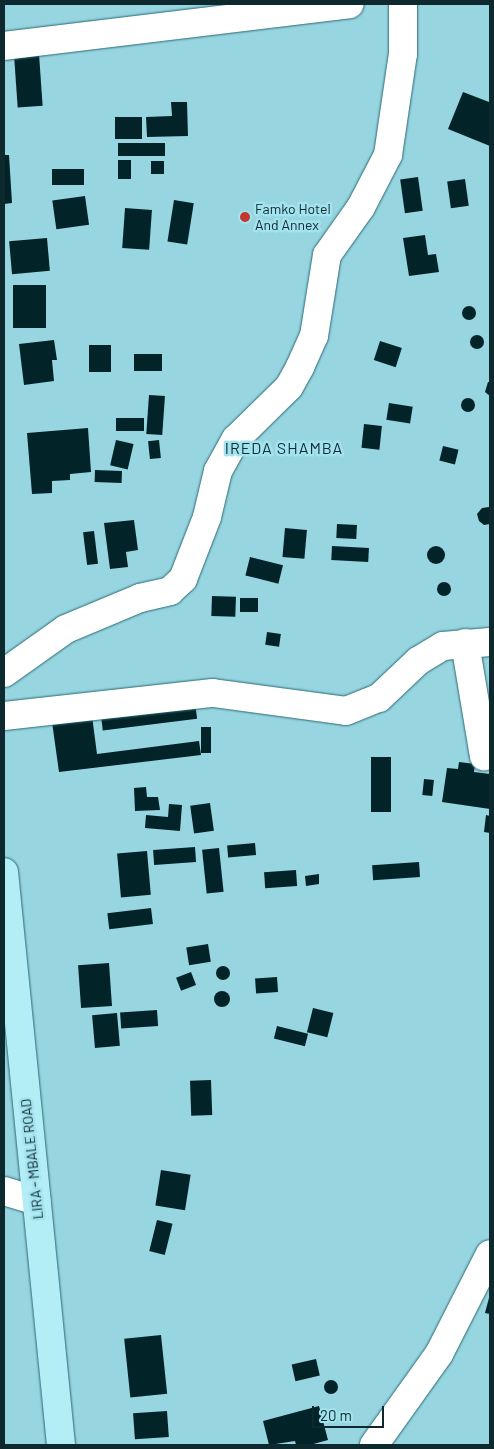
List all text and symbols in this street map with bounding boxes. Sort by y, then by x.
place label: Famko Hotel And Annex [255,201,331,233]
marker: Famko Hotel And Annex [239,211,251,223]
district label: IREDA SHAMBA [223,438,345,458]
street label: LIRA - MBALE ROAD [17,1098,47,1220]
scale bar [314,1396,386,1428]
text: 20 m [320,1406,352,1424]

